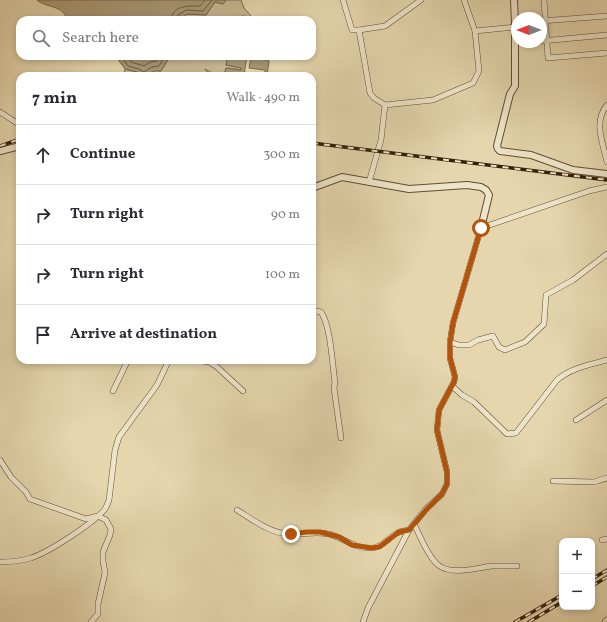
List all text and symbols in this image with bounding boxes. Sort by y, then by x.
north arrow [511,12,547,48]
search box [16,16,316,60]
icon: search [30,27,52,49]
text: Search here [62,28,139,49]
text: 7 min [32,87,77,110]
text: Walk · 490 m [226,89,300,107]
icon: ahead [32,144,54,166]
text: Continue [70,144,135,165]
text: 300 m [264,146,300,164]
icon: right [32,204,54,226]
text: Turn right [70,204,144,225]
text: 90 m [271,206,300,224]
route start [472,219,490,237]
icon: right [32,264,54,286]
text: Turn right [70,264,144,285]
text: 100 m [265,266,300,284]
icon: arrive [32,324,54,346]
text: Arrive at destination [70,324,217,345]
route end [282,525,300,543]
map controls [559,538,595,610]
button: + [559,538,595,574]
button: − [559,574,595,610]

